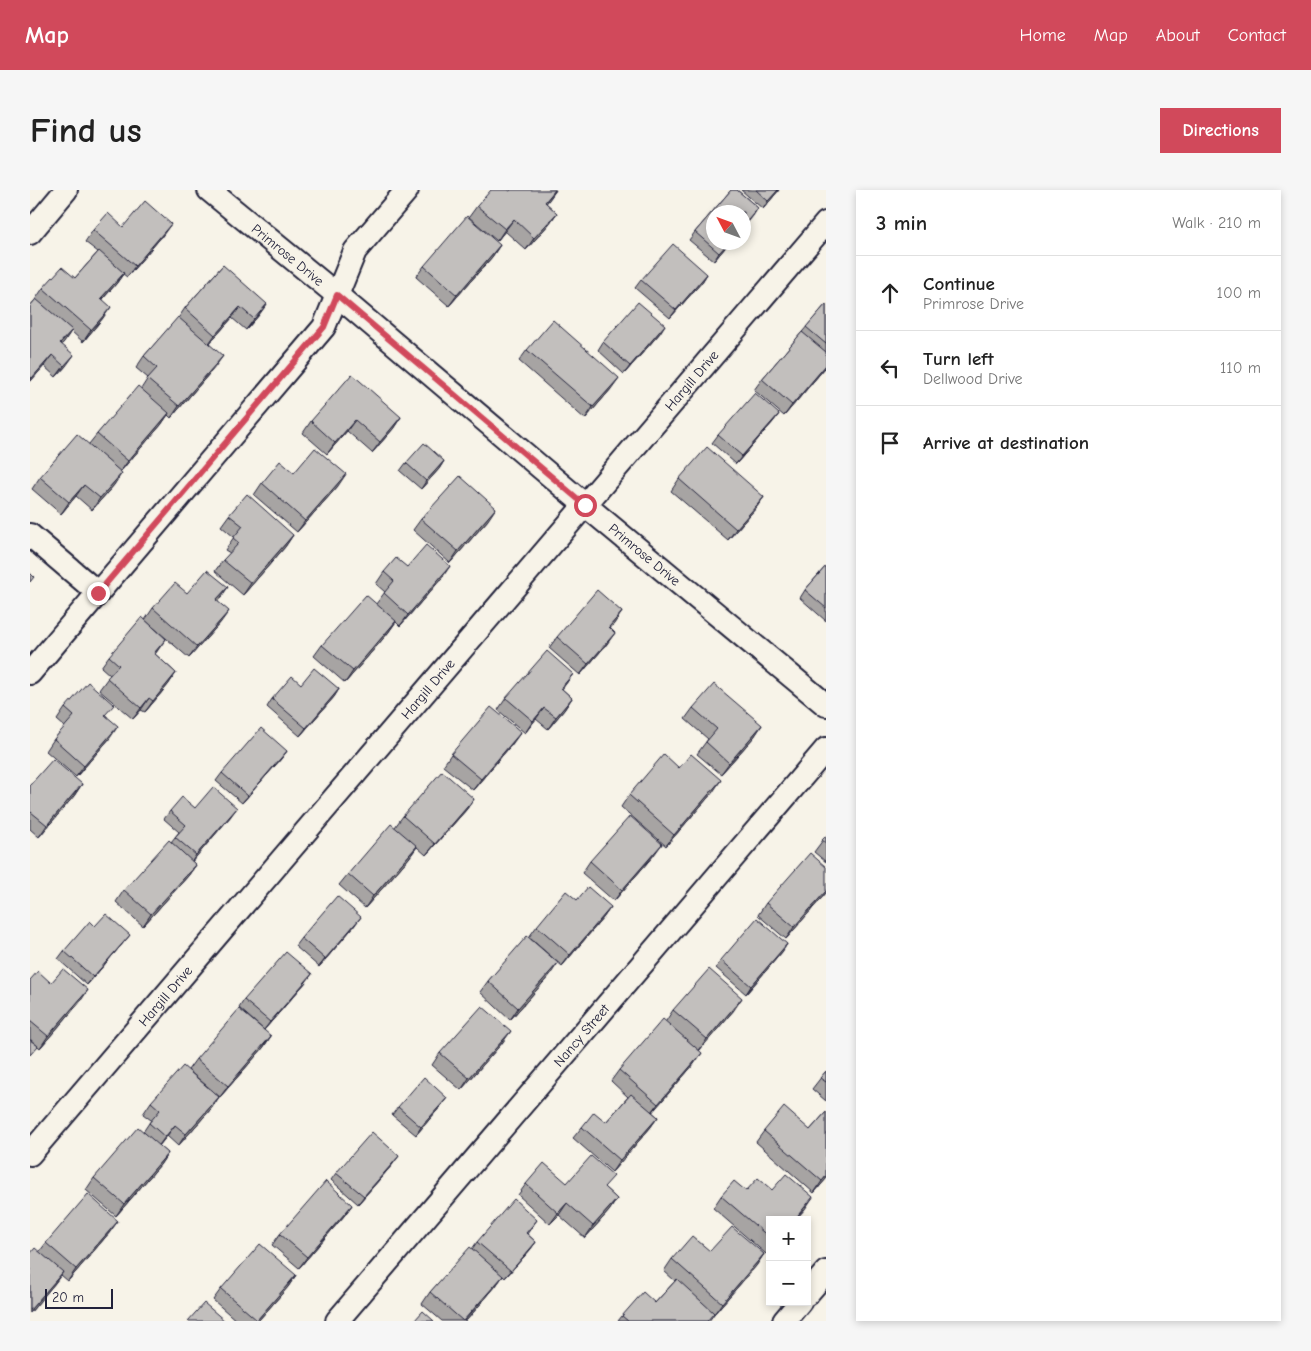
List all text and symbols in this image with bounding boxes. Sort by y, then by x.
text: Map [25,21,69,49]
text: Home [1019,25,1066,46]
text: Map [1094,25,1128,46]
text: About [1156,25,1200,46]
text: Contact [1228,25,1286,46]
button: Directions [1160,108,1281,153]
text: Find us [30,110,142,151]
north arrow [706,205,751,250]
text: 3 min [876,211,927,235]
text: Walk · 210 m [1172,214,1261,232]
street label: Primrose Drive [248,220,327,290]
text: Continue [923,273,995,295]
icon: ahead [876,279,904,307]
text: 100 m [1217,284,1261,302]
text: Primrose Drive [923,295,1024,313]
street label: Hargill Drive [661,347,722,414]
text: Turn left [923,348,994,370]
icon: left [876,354,904,382]
text: 110 m [1220,359,1261,377]
text: Dellwood Drive [923,370,1023,388]
icon: arrive [876,429,904,457]
text: Arrive at destination [923,432,1089,454]
route start [574,494,597,517]
street label: Primrose Drive [605,520,684,590]
route end [87,582,110,605]
street label: Hargill Drive [398,655,459,723]
street label: Hargill Drive [135,963,196,1030]
street label: Nancy Street [550,1000,614,1070]
map controls [766,1216,811,1306]
button: + [766,1216,811,1261]
button: − [766,1261,811,1306]
scale bar [45,1286,112,1309]
text: 20 m [52,1289,84,1306]

